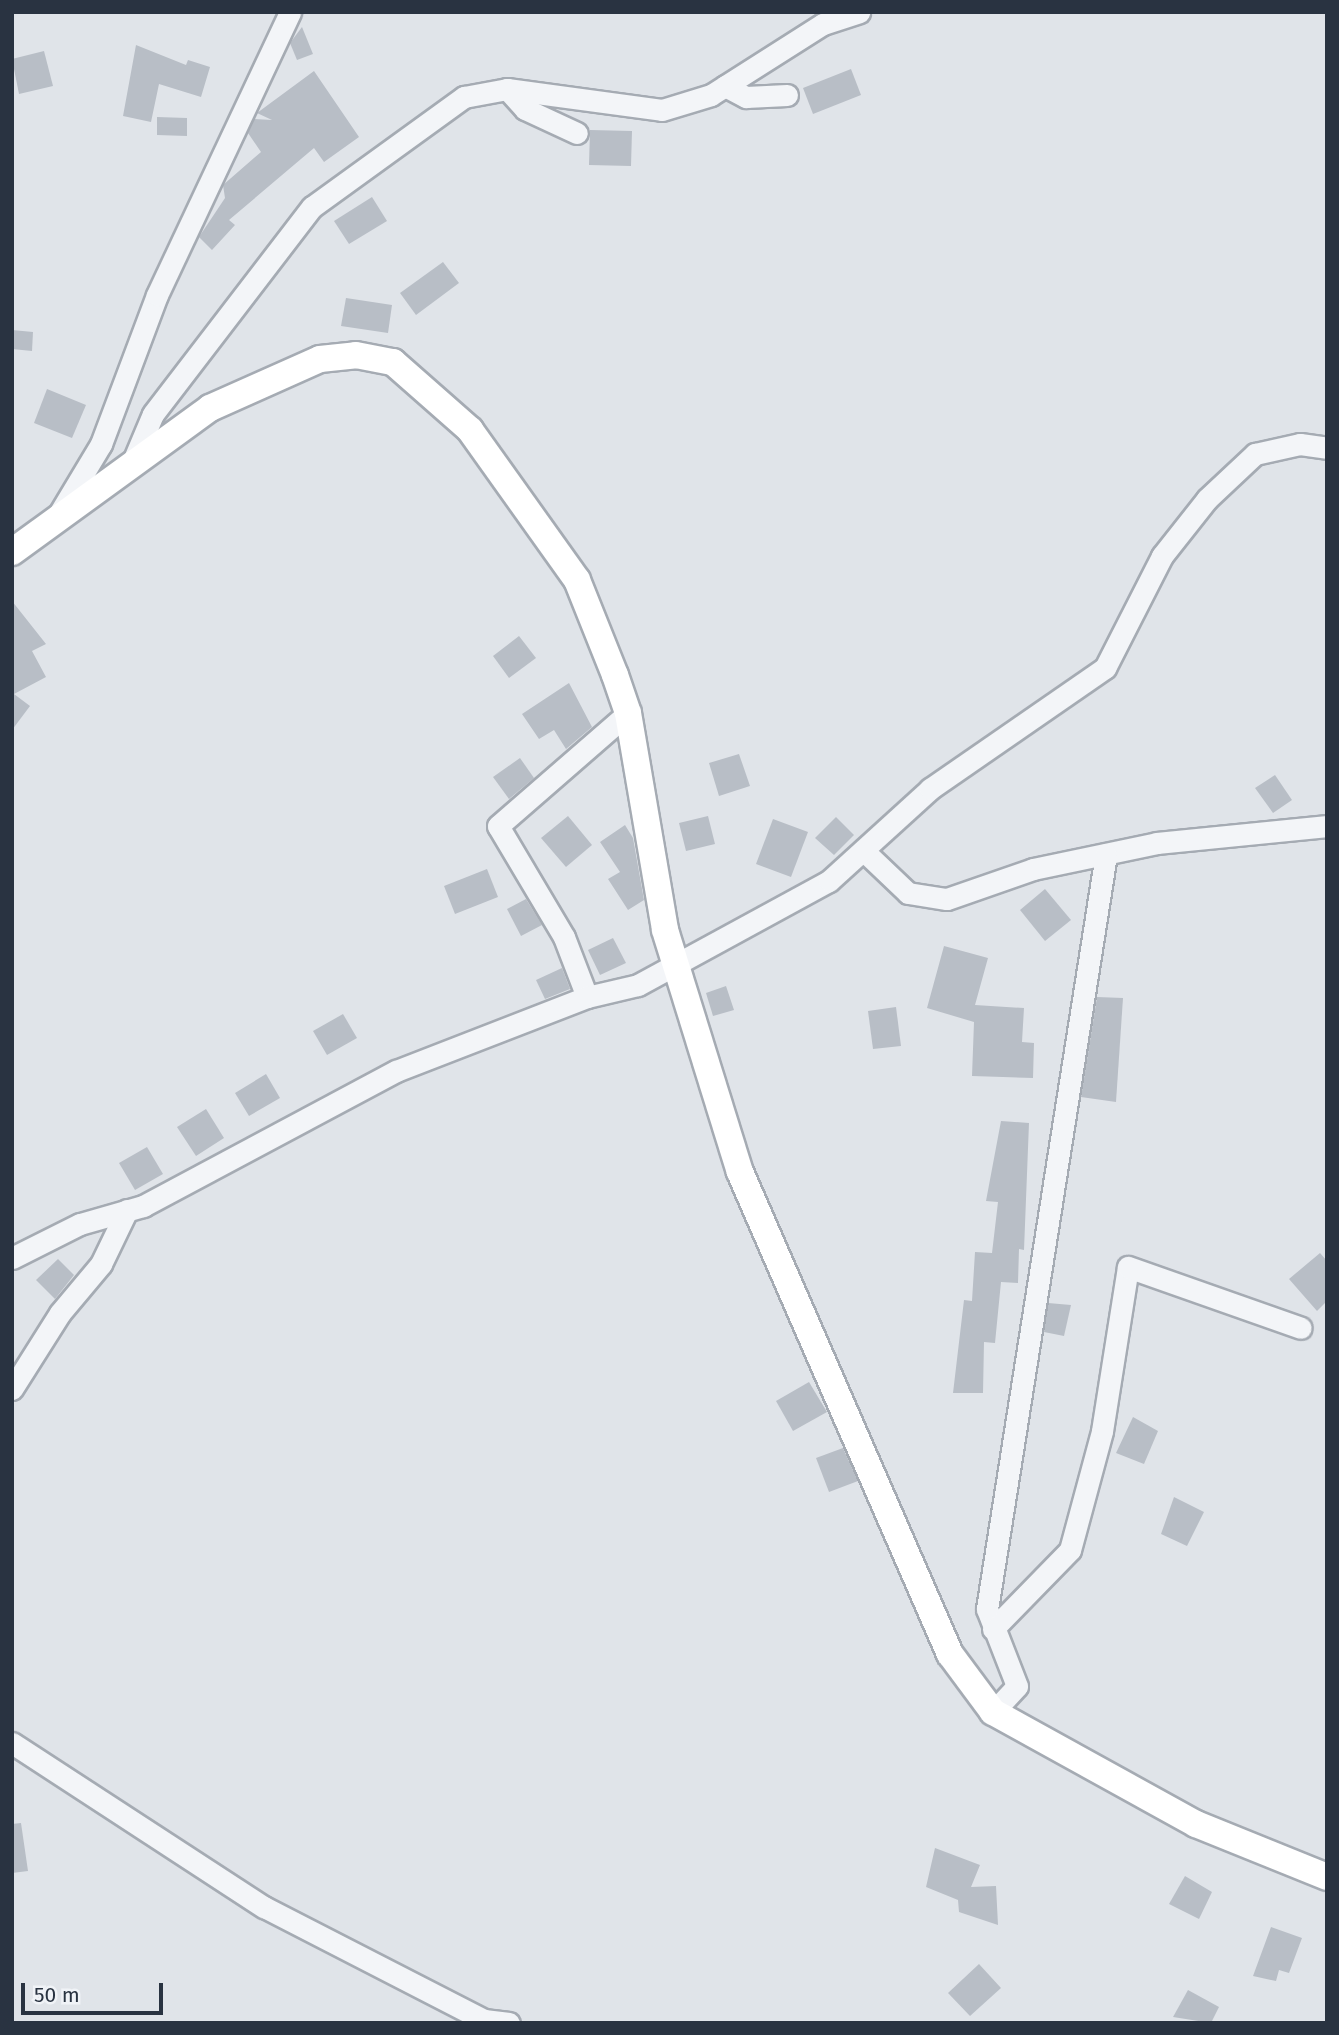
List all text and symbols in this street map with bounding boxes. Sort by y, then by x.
scale bar [24,1968,166,2012]
text: 50 m [34,1982,80,2008]

